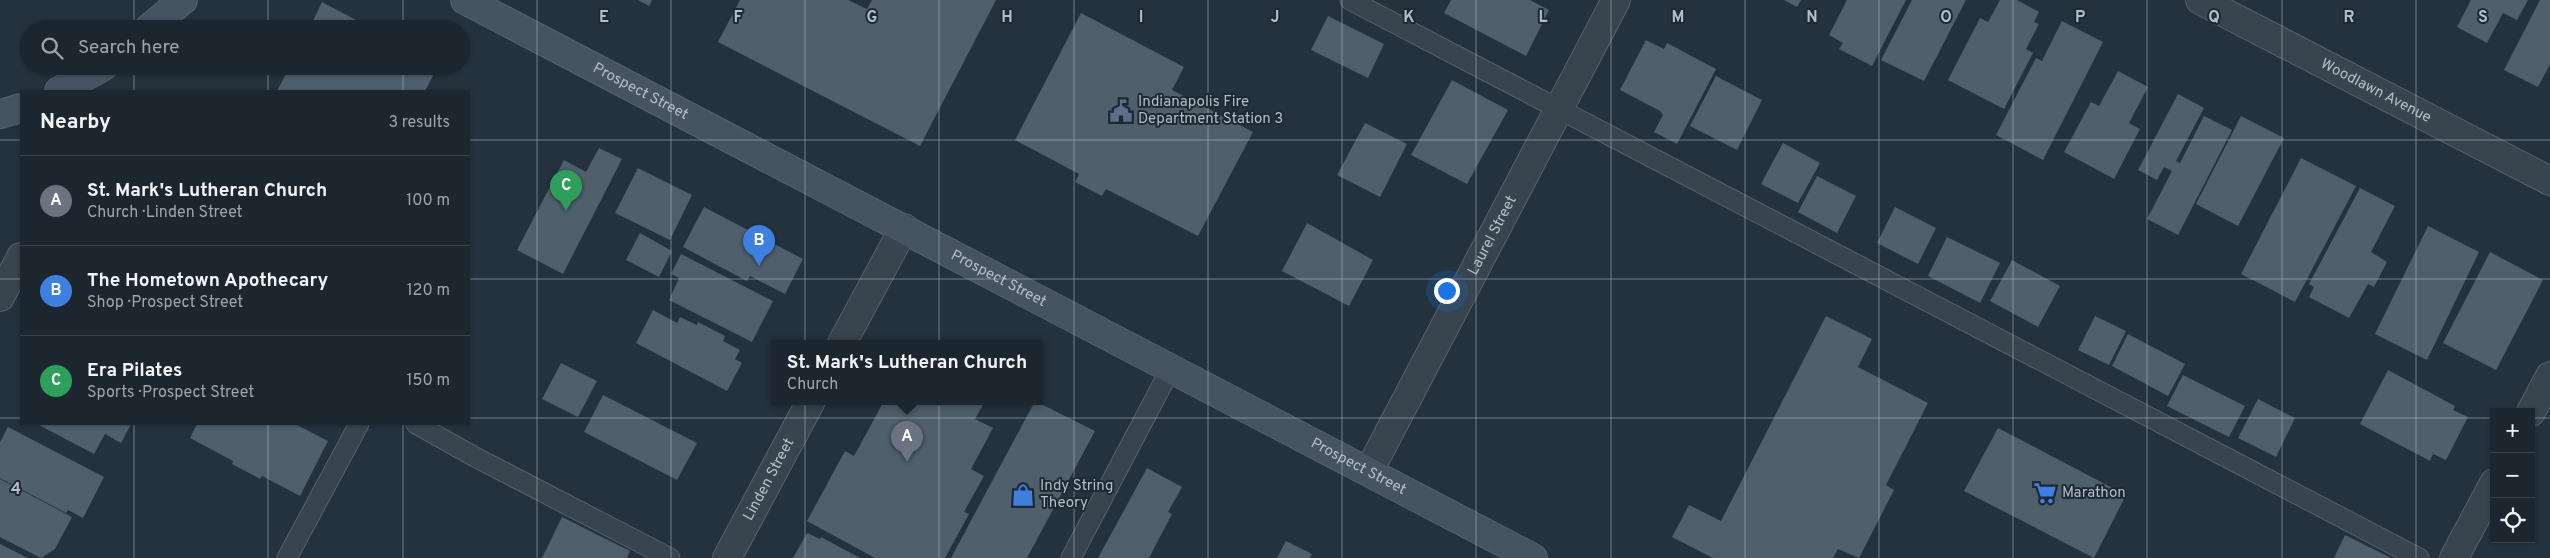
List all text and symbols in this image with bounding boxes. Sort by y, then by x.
text: E [599,8,609,28]
text: F [733,8,743,28]
text: G [867,8,877,28]
text: H [1001,8,1013,28]
text: I [1139,8,1143,28]
text: J [1271,8,1279,28]
text: K [1403,8,1415,28]
text: L [1538,8,1548,28]
text: M [1672,8,1684,28]
text: N [1806,8,1818,28]
text: O [1940,8,1952,28]
text: P [2075,8,2085,28]
text: Q [2208,8,2220,28]
text: R [2343,8,2355,28]
text: S [2478,8,2488,28]
search box [20,20,470,75]
icon: search [38,34,66,62]
text: Search here [78,36,180,60]
street label: Woodlawn Avenue [2317,54,2434,127]
street label: Prospect Street [589,59,691,124]
place label: Indianapolis Fire Department Station 3 [1138,93,1283,129]
public building icon: Indianapolis Fire Department Station 3 [1108,98,1134,124]
text: Nearby [40,109,111,136]
text: 3 results [388,113,450,133]
pin: C [550,170,582,211]
text: St. Mark's Lutheran Church [87,179,327,203]
text: A [50,191,62,211]
text: 100 m [406,191,450,211]
street label: Laurel Street [1464,192,1521,278]
text: Church · Linden Street [87,203,243,223]
pin: B [743,225,775,266]
street label: Prospect Street [948,246,1050,312]
text: The Hometown Apothecary [87,269,328,293]
your location [1434,278,1460,304]
text: B [50,281,62,301]
text: 120 m [407,281,450,301]
text: Shop · Prospect Street [87,293,243,313]
popup [771,340,1043,405]
text: St. Mark's Lutheran Church [787,351,1027,375]
text: Era Pilates [87,359,182,383]
text: C [51,371,61,391]
text: 150 m [407,371,450,391]
text: Church [787,375,838,395]
text: Sports · Prospect Street [87,383,254,403]
map controls [2490,408,2535,543]
button: + [2490,408,2535,453]
pin: A [891,421,923,462]
street label: Prospect Street [1307,434,1409,500]
street label: Linden Street [739,435,799,524]
button: − [2490,453,2535,498]
place label: Indy String Theory [1040,477,1113,513]
text: 4 [11,480,21,500]
supermarket icon: Marathon [2032,480,2058,506]
shop icon: Indy String Theory [1010,482,1036,508]
place label: Marathon [2062,484,2126,503]
button: locate [2490,498,2535,543]

